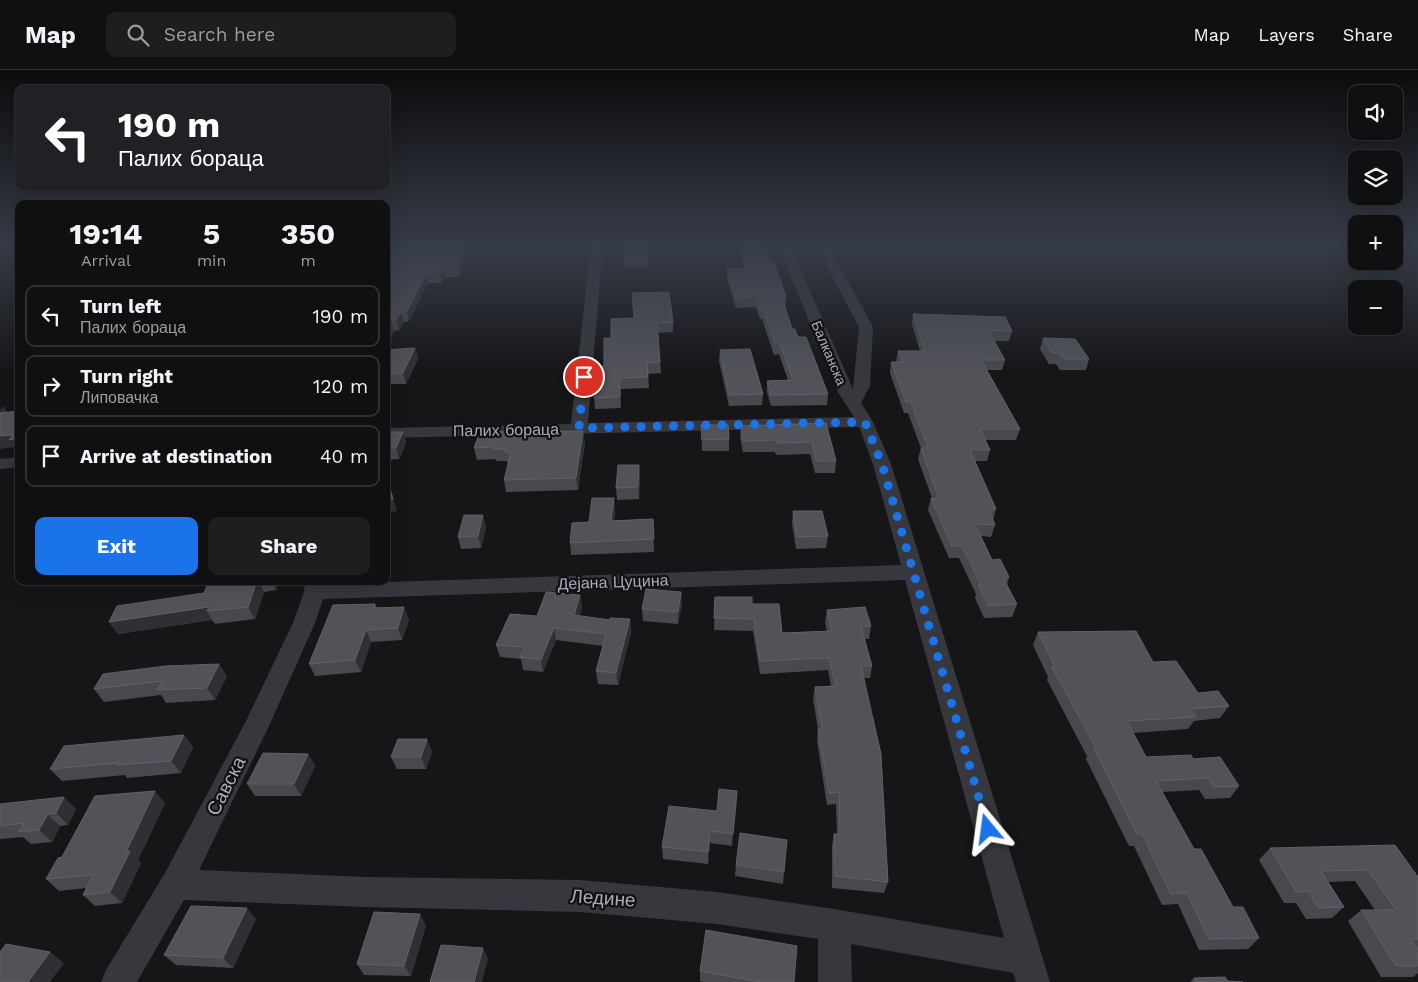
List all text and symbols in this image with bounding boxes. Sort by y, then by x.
search box [106,12,456,57]
text: Map [25,21,76,49]
icon: search [124,21,152,49]
text: Search here [164,23,275,46]
text: Map [1193,24,1230,45]
text: Layers [1258,24,1315,45]
text: Share [1343,24,1393,45]
map controls [1348,85,1403,335]
button: sound [1348,85,1403,140]
text: 190 m [118,104,220,146]
icon: left [35,105,100,170]
text: Палих бораца [118,146,264,171]
button: layers [1348,150,1403,205]
button: + [1348,215,1403,270]
text: 19:14 [70,216,142,251]
text: 5 [203,216,220,251]
text: 350 [281,216,335,251]
text: Arrival [81,251,131,270]
text: min [197,251,226,270]
text: m [301,251,316,270]
button: − [1348,280,1403,335]
text: Turn left [80,295,161,318]
icon: left [37,302,65,330]
text: 190 m [312,305,368,328]
text: Палих бораца [80,318,186,337]
street label: Балканска [808,318,850,388]
pin [563,356,605,398]
icon: arrive [570,363,598,391]
text: Turn right [80,365,173,388]
icon: right [37,372,65,400]
text: 120 m [313,375,368,398]
text: Липовачка [80,388,158,407]
street label: Палих бораца [453,420,559,440]
icon: arrive [37,442,65,470]
text: Arrive at destination [80,445,272,468]
text: 40 m [320,445,368,468]
button: Exit [35,517,198,575]
button: Share [208,517,370,575]
street label: Дејана Цуцина [557,571,669,593]
street label: Савска [201,752,251,819]
position arrow [961,802,1013,854]
street label: Ледине [570,884,636,912]

